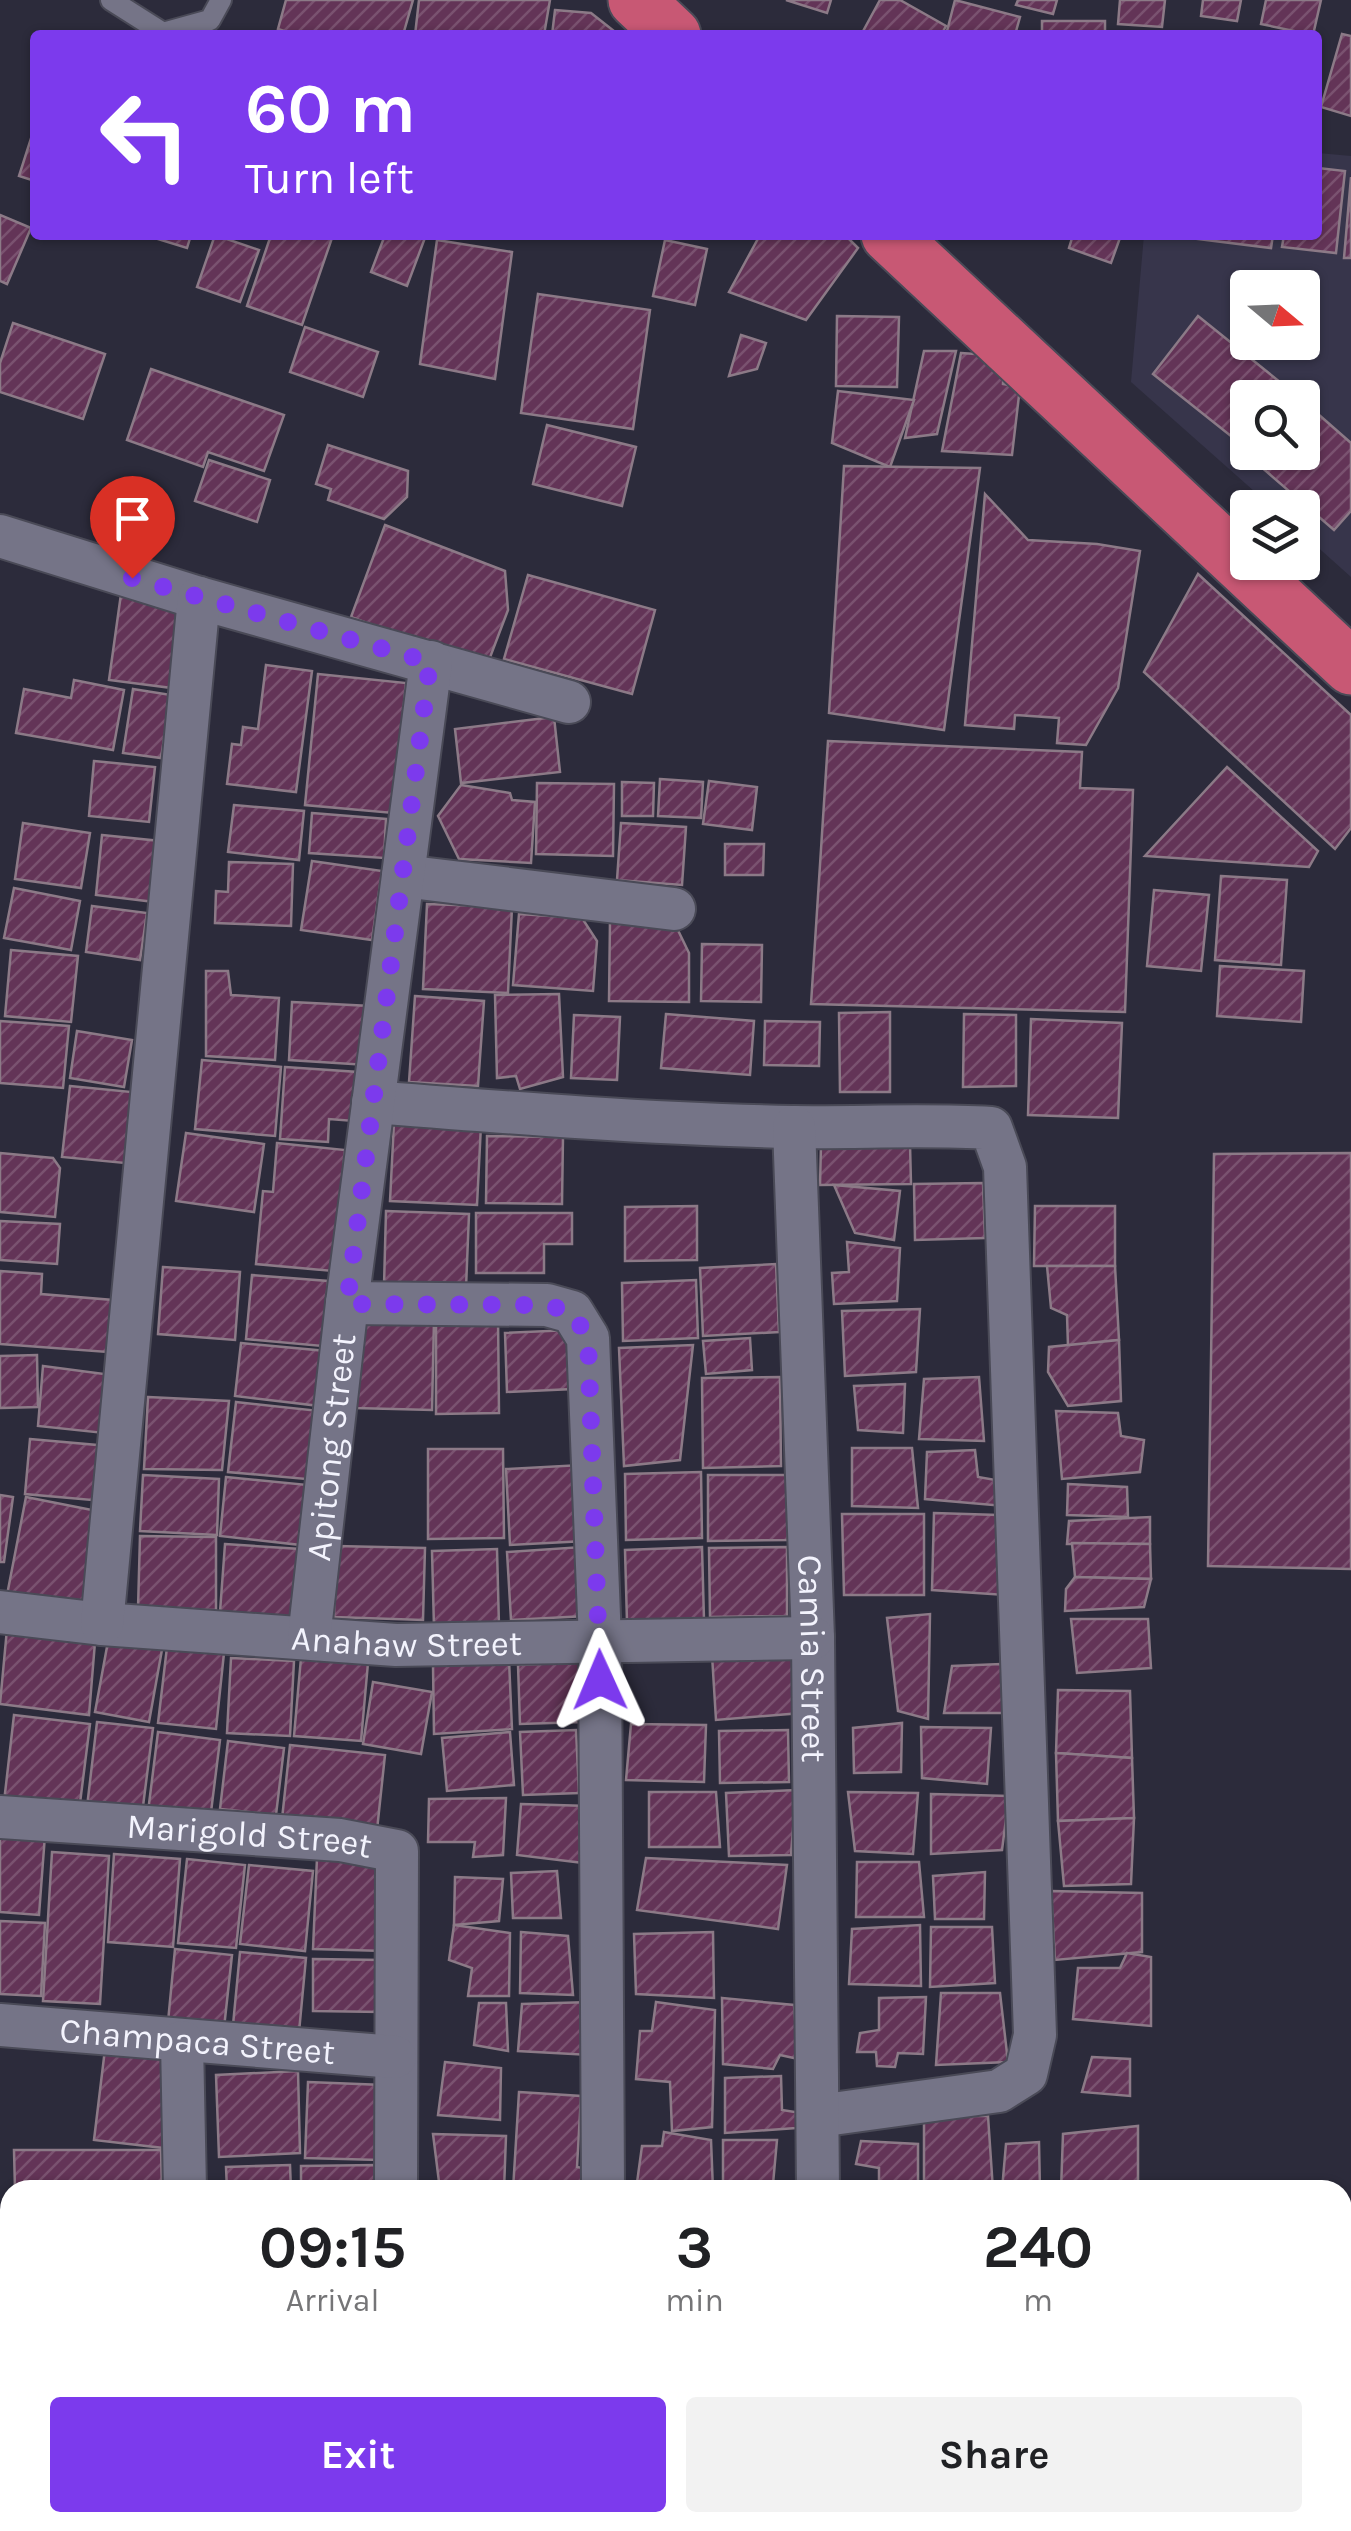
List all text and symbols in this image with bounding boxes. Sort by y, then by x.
text: 60 m [245,68,416,150]
icon: left [80,70,210,200]
text: Turn left [245,152,414,204]
north arrow [1230,270,1320,360]
map controls [1230,270,1320,580]
button: search [1230,380,1320,470]
pin [90,476,175,579]
button: layers [1230,490,1320,580]
icon: arrive [105,491,160,546]
street label: Apitong Street [297,1331,364,1563]
street label: Camia Street [789,1554,835,1763]
street label: Anahaw Street [290,1617,522,1666]
position arrow [548,1628,652,1732]
street label: Marigold Street [125,1805,376,1866]
street label: Champaca Street [58,2009,337,2073]
text: 09:15 [259,2212,406,2282]
text: 3 [676,2212,713,2282]
text: 240 [983,2212,1093,2282]
text: Arrival [286,2282,379,2319]
text: min [665,2282,724,2319]
text: m [1023,2282,1053,2319]
button: Exit [50,2397,666,2512]
button: Share [686,2397,1302,2512]

